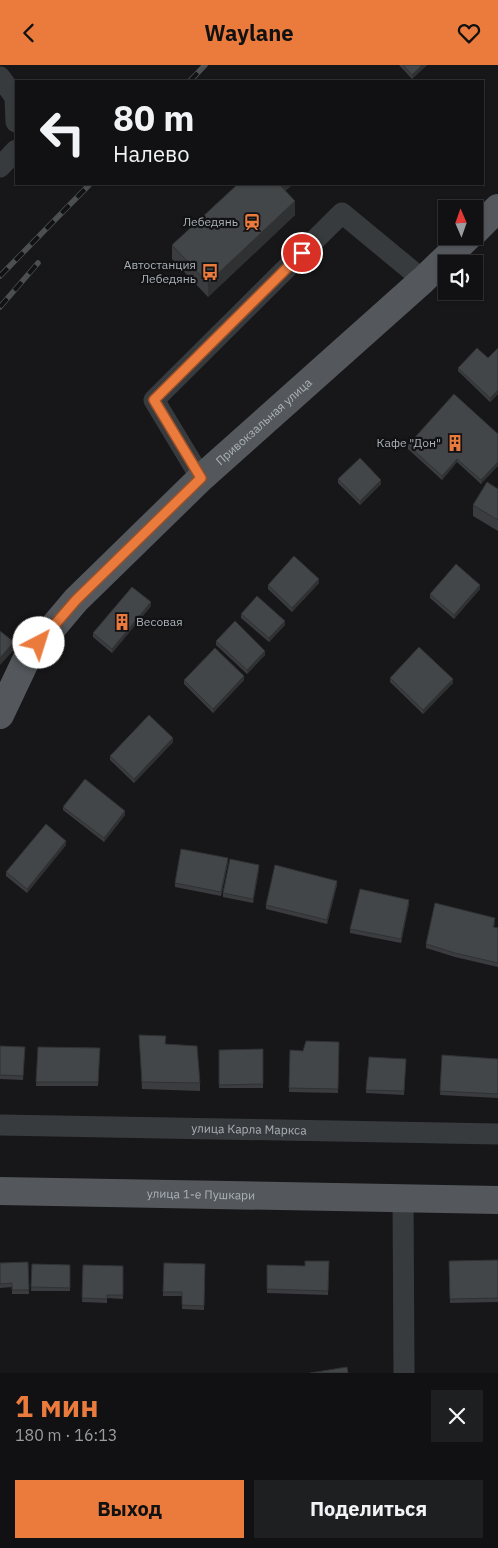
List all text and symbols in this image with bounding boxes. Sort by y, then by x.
text: Waylane [204,18,294,47]
icon: back [15,19,43,47]
icon: heart [455,19,483,47]
text: 80 m [113,95,195,141]
icon: left [30,100,95,165]
text: Налево [113,139,190,168]
north arrow [438,200,482,245]
map controls [438,200,483,300]
station icon: Лебедянь [242,212,262,232]
place label: Лебедянь [183,214,238,229]
pin [281,232,323,274]
icon: arrive [288,239,316,267]
button: sound [438,255,483,300]
place label: Автостанция Лебедянь [124,257,196,286]
bus stop icon: Автостанция Лебедянь [200,262,220,282]
street label: Привокзальная улица [212,374,315,468]
building icon: Кафе "Дон" [445,433,465,453]
place label: Кафе "Дон" [377,435,441,450]
building icon: Весовая [112,612,132,632]
place label: Весовая [136,614,183,629]
position arrow [12.0,616,64.0,668]
street label: улица Карла Маркса [191,1120,307,1138]
street label: улица 1-е Пушкари [147,1186,255,1203]
text: 1 мин [15,1386,99,1425]
button: close [431,1390,483,1442]
text: 180 m · 16:13 [15,1425,117,1445]
button: Выход [15,1480,244,1538]
button: Поделиться [254,1480,483,1538]

